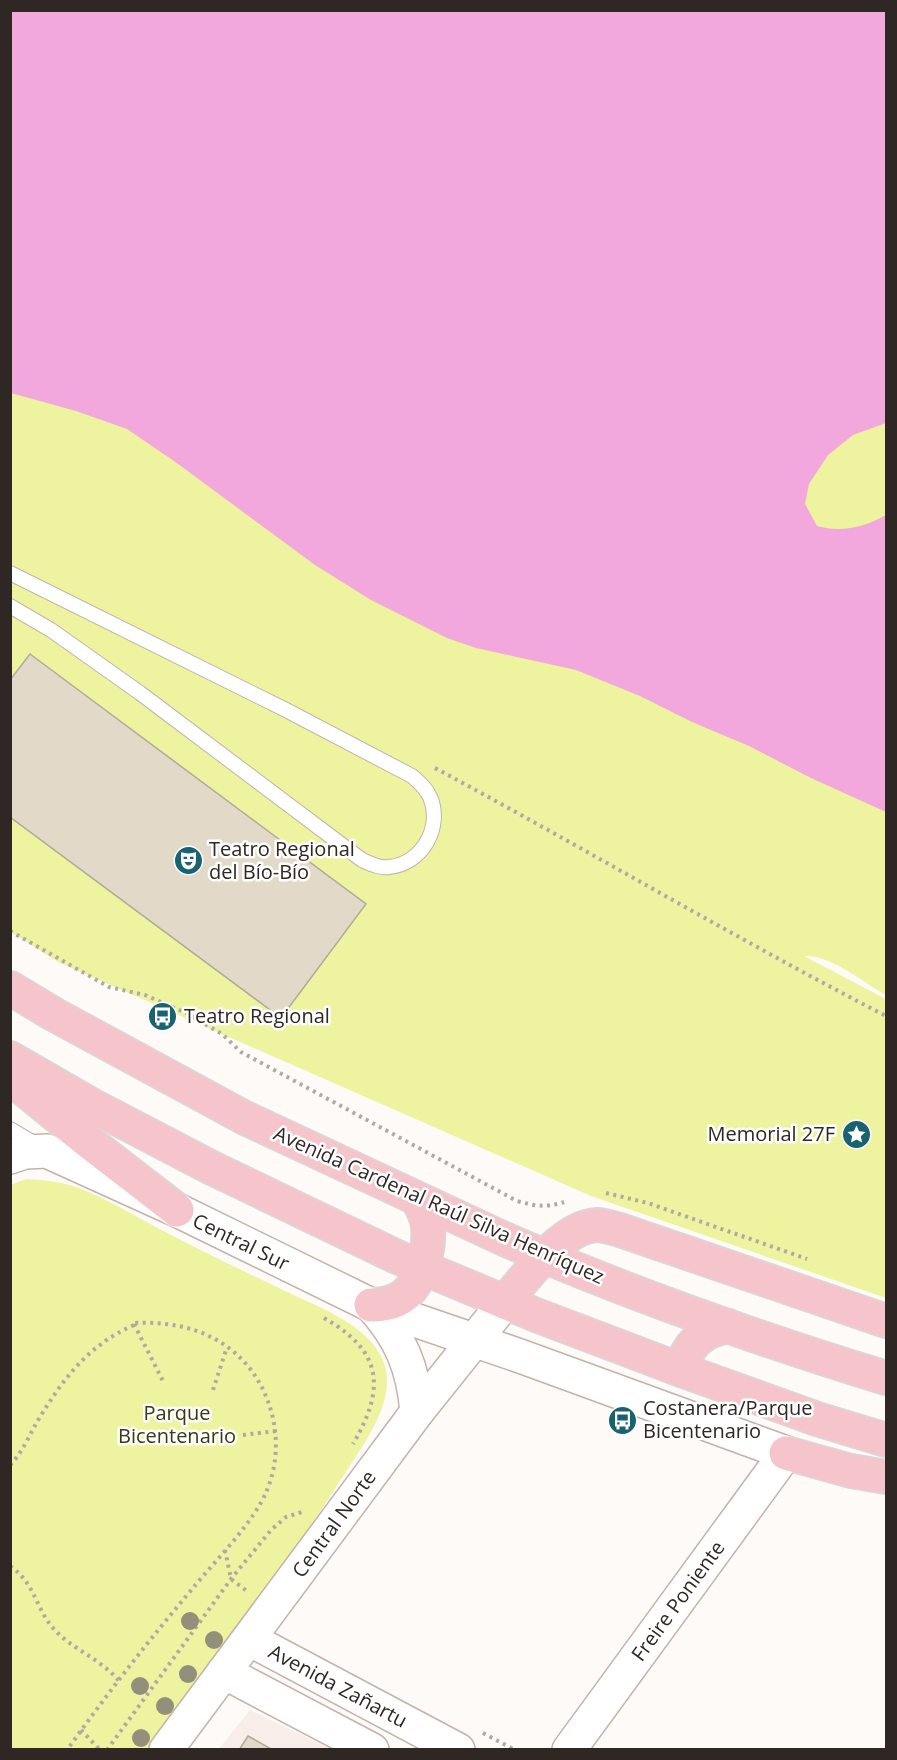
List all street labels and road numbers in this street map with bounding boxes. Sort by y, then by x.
street label: Avenida Cardenal Raúl Silva Henríquez [270,1119,608,1290]
street label: Central Sur [188,1207,294,1277]
street label: Central Norte [286,1465,382,1583]
street label: Freire Poniente [625,1535,730,1666]
street label: Avenida Zañartu [264,1638,412,1733]

